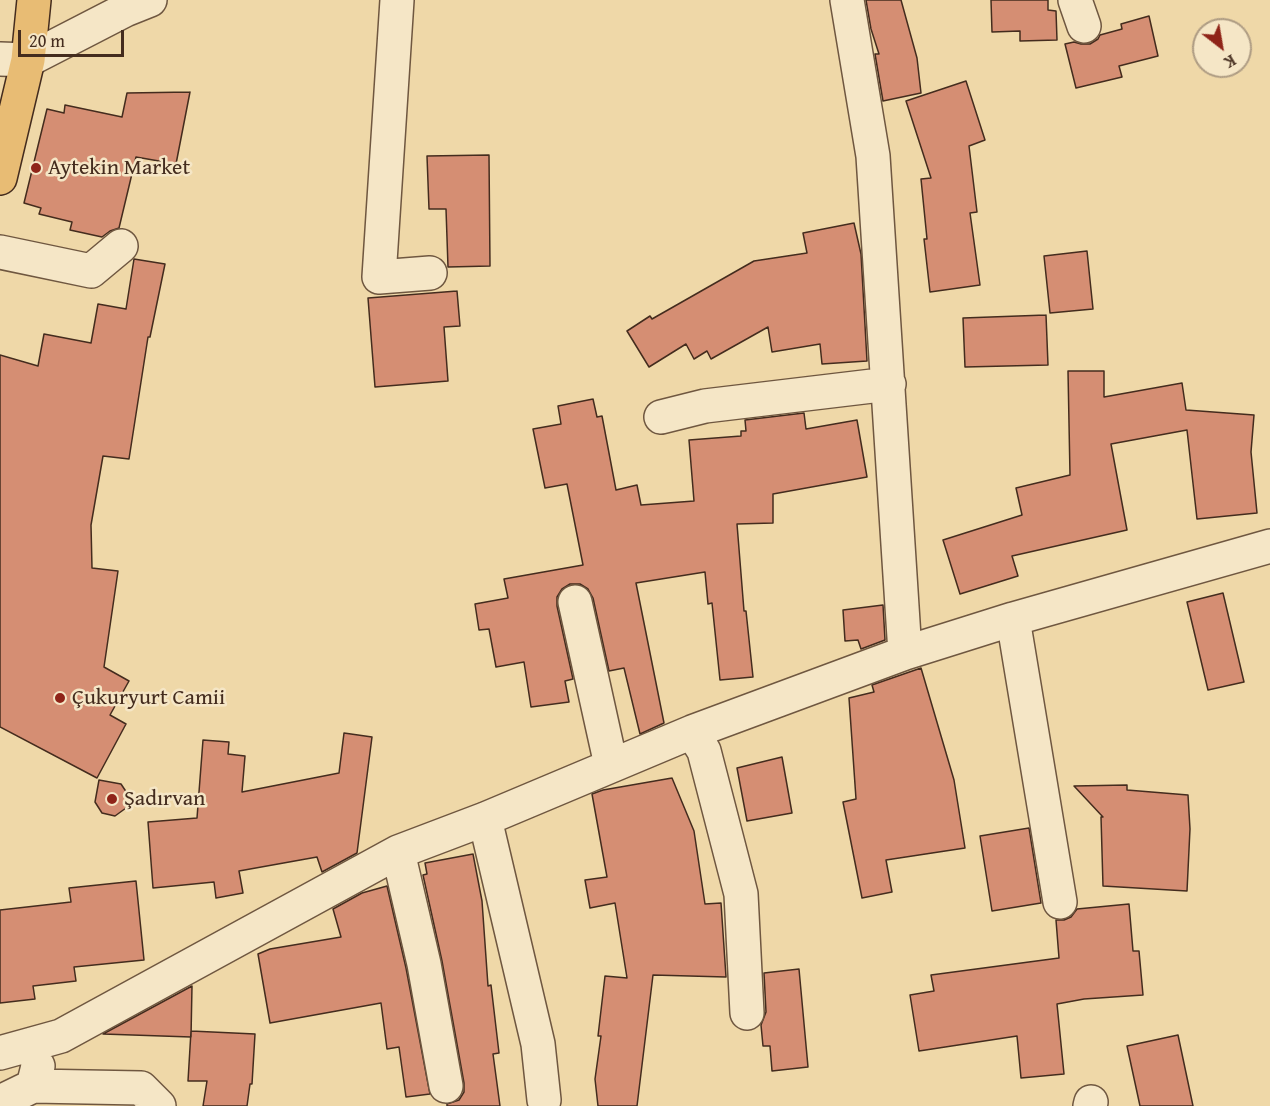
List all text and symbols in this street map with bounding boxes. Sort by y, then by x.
scale bar [21,18,128,56]
north arrow [1192,18,1252,78]
text: 20 m [29,27,65,54]
text: K [1220,49,1241,75]
place label: Aytekin Market [48,155,190,181]
marker: Aytekin Market [29,161,43,175]
place label: Çukuryurt Camii [72,685,225,711]
marker: Çukuryurt Camii [53,691,67,705]
place label: Şadırvan [124,786,205,812]
marker: Şadırvan [105,792,119,806]

